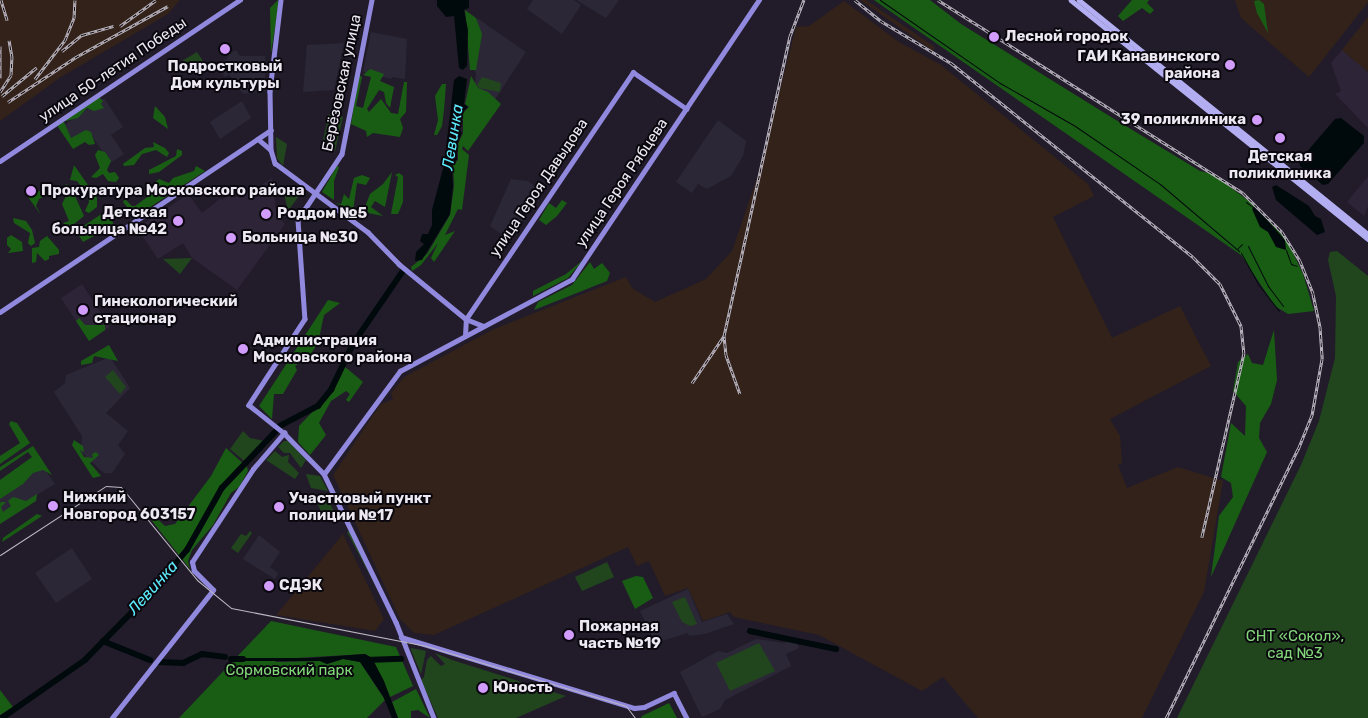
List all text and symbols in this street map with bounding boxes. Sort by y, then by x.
street label: Берёзовская улица [319,13,365,153]
street label: улица 50-летия Победы [36,14,190,126]
place label: Лесной городок [1005,28,1128,46]
marker: Лесной городок [987,30,1001,44]
marker: Подростковый Дом культуры [219,43,231,55]
place label: ГАИ Канавинского района [1077,47,1220,82]
place label: Подростковый Дом культуры [168,57,282,92]
marker: ГАИ Канавинского района [1224,59,1236,71]
water label: Левинка [438,103,468,171]
place label: 39 поликлиника [1121,111,1246,129]
marker: 39 поликлиника [1250,113,1264,127]
street label: улица Героя Давыдова [486,115,592,261]
street label: улица Героя Рябцева [572,115,672,251]
marker: Детская поликлиника [1273,131,1287,145]
place label: Детская поликлиника [1229,147,1331,182]
place label: Прокуратура Московского района [41,182,305,200]
marker: Прокуратура Московского района [25,185,37,197]
place label: Детская больница №42 [52,203,167,238]
place label: Роддом №5 [277,205,367,223]
marker: Роддом №5 [259,207,273,221]
marker: Детская больница №42 [171,214,185,228]
place label: Больница №30 [242,229,358,247]
marker: Больница №30 [224,231,238,245]
place label: Гинекологический стационар [94,292,238,327]
marker: Гинекологический стационар [76,303,90,317]
place label: Администрация Московского района [253,331,412,366]
marker: Администрация Московского района [237,343,249,355]
place label: Нижний Новгород 603157 [63,488,195,523]
place label: Участковый пункт полиции №17 [289,489,431,524]
marker: Нижний Новгород 603157 [47,500,59,512]
marker: Участковый пункт полиции №17 [273,501,285,513]
water label: Левинка [124,557,182,619]
place label: СДЭК [279,577,322,595]
marker: СДЭК [263,580,275,592]
place label: Пожарная часть №19 [579,617,661,652]
park label: СНТ «Сокол», сад №3 [1246,627,1344,662]
marker: Пожарная часть №19 [563,629,575,641]
park label: Сормовский парк [225,662,353,680]
place label: Юность [493,679,553,697]
marker: Юность [477,682,489,694]

